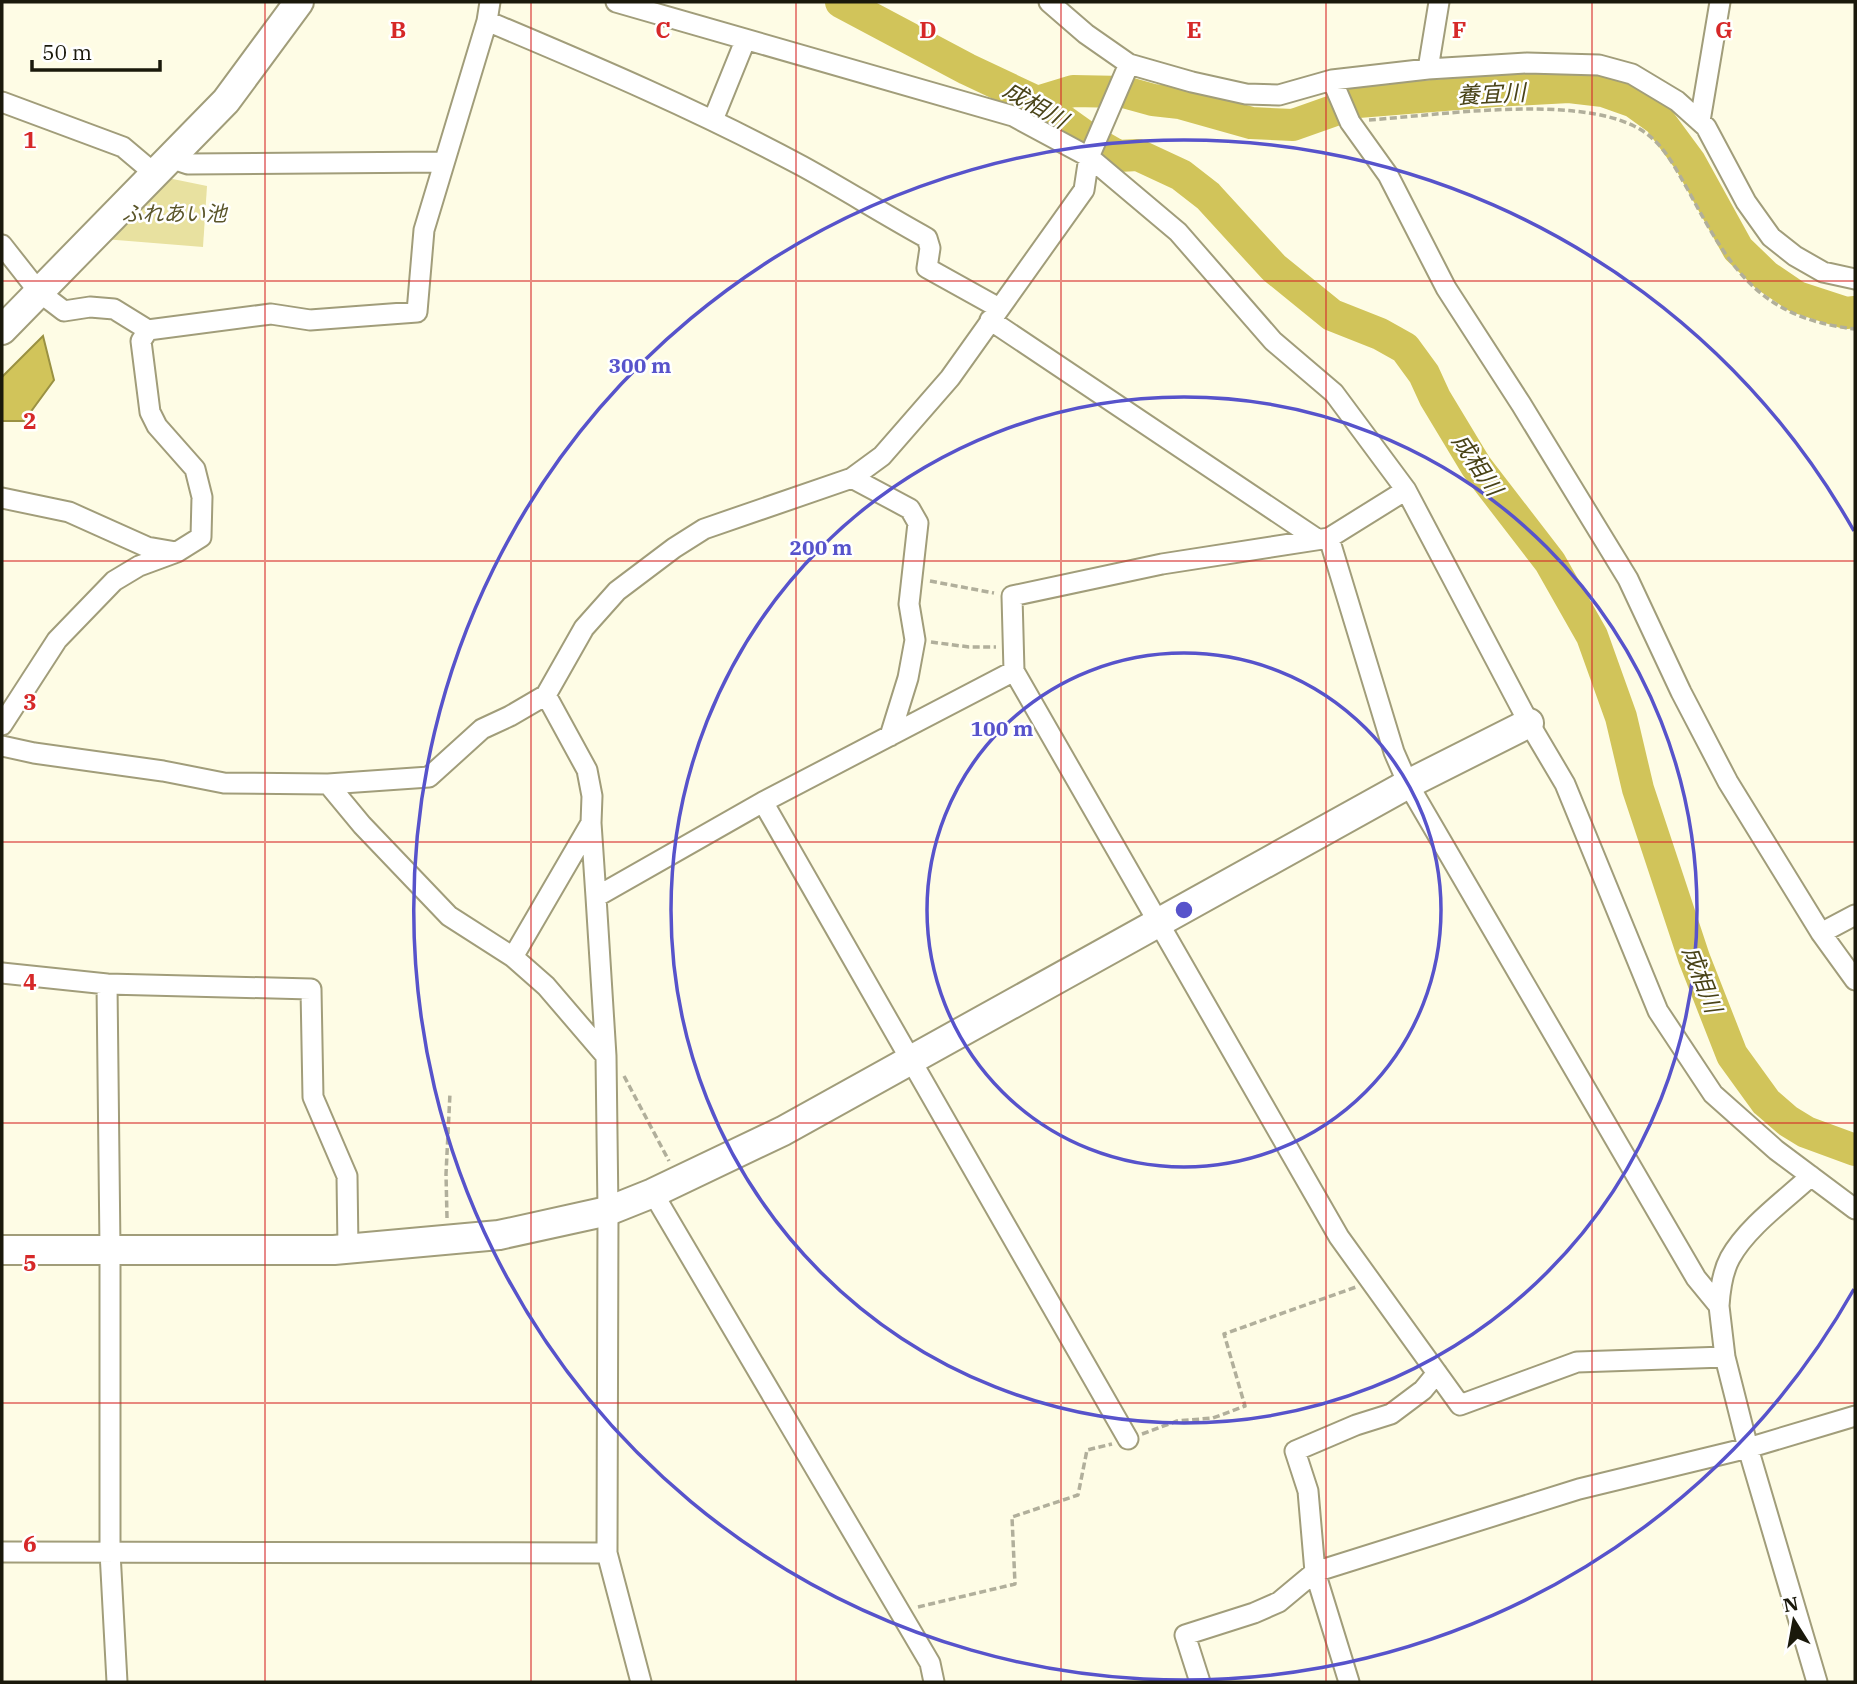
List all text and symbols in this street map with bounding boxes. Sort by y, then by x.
text: B [390,14,406,44]
text: C [655,14,671,44]
text: D [919,14,937,44]
text: E [1186,14,1202,44]
text: F [1452,14,1466,44]
text: G [1715,14,1733,44]
scale bar [32,28,159,72]
text: 50 m [42,38,92,66]
water label: 成相川 [999,74,1076,136]
water label: 養宜川 [1456,76,1529,110]
text: 1 [23,124,37,154]
park label: ふれあい池 [122,199,228,227]
text: 300 m [608,351,672,379]
text: 2 [23,405,37,435]
water label: 成相川 [1446,427,1511,503]
text: 200 m [789,533,853,561]
text: 3 [23,686,37,716]
text: 100 m [970,714,1034,742]
centre of rings [1172,898,1196,922]
water label: 成相川 [1677,941,1730,1019]
text: 4 [23,966,37,996]
text: 5 [23,1247,37,1277]
text: 6 [23,1528,37,1558]
north arrow [1759,1586,1829,1656]
text: N [1781,1591,1800,1618]

